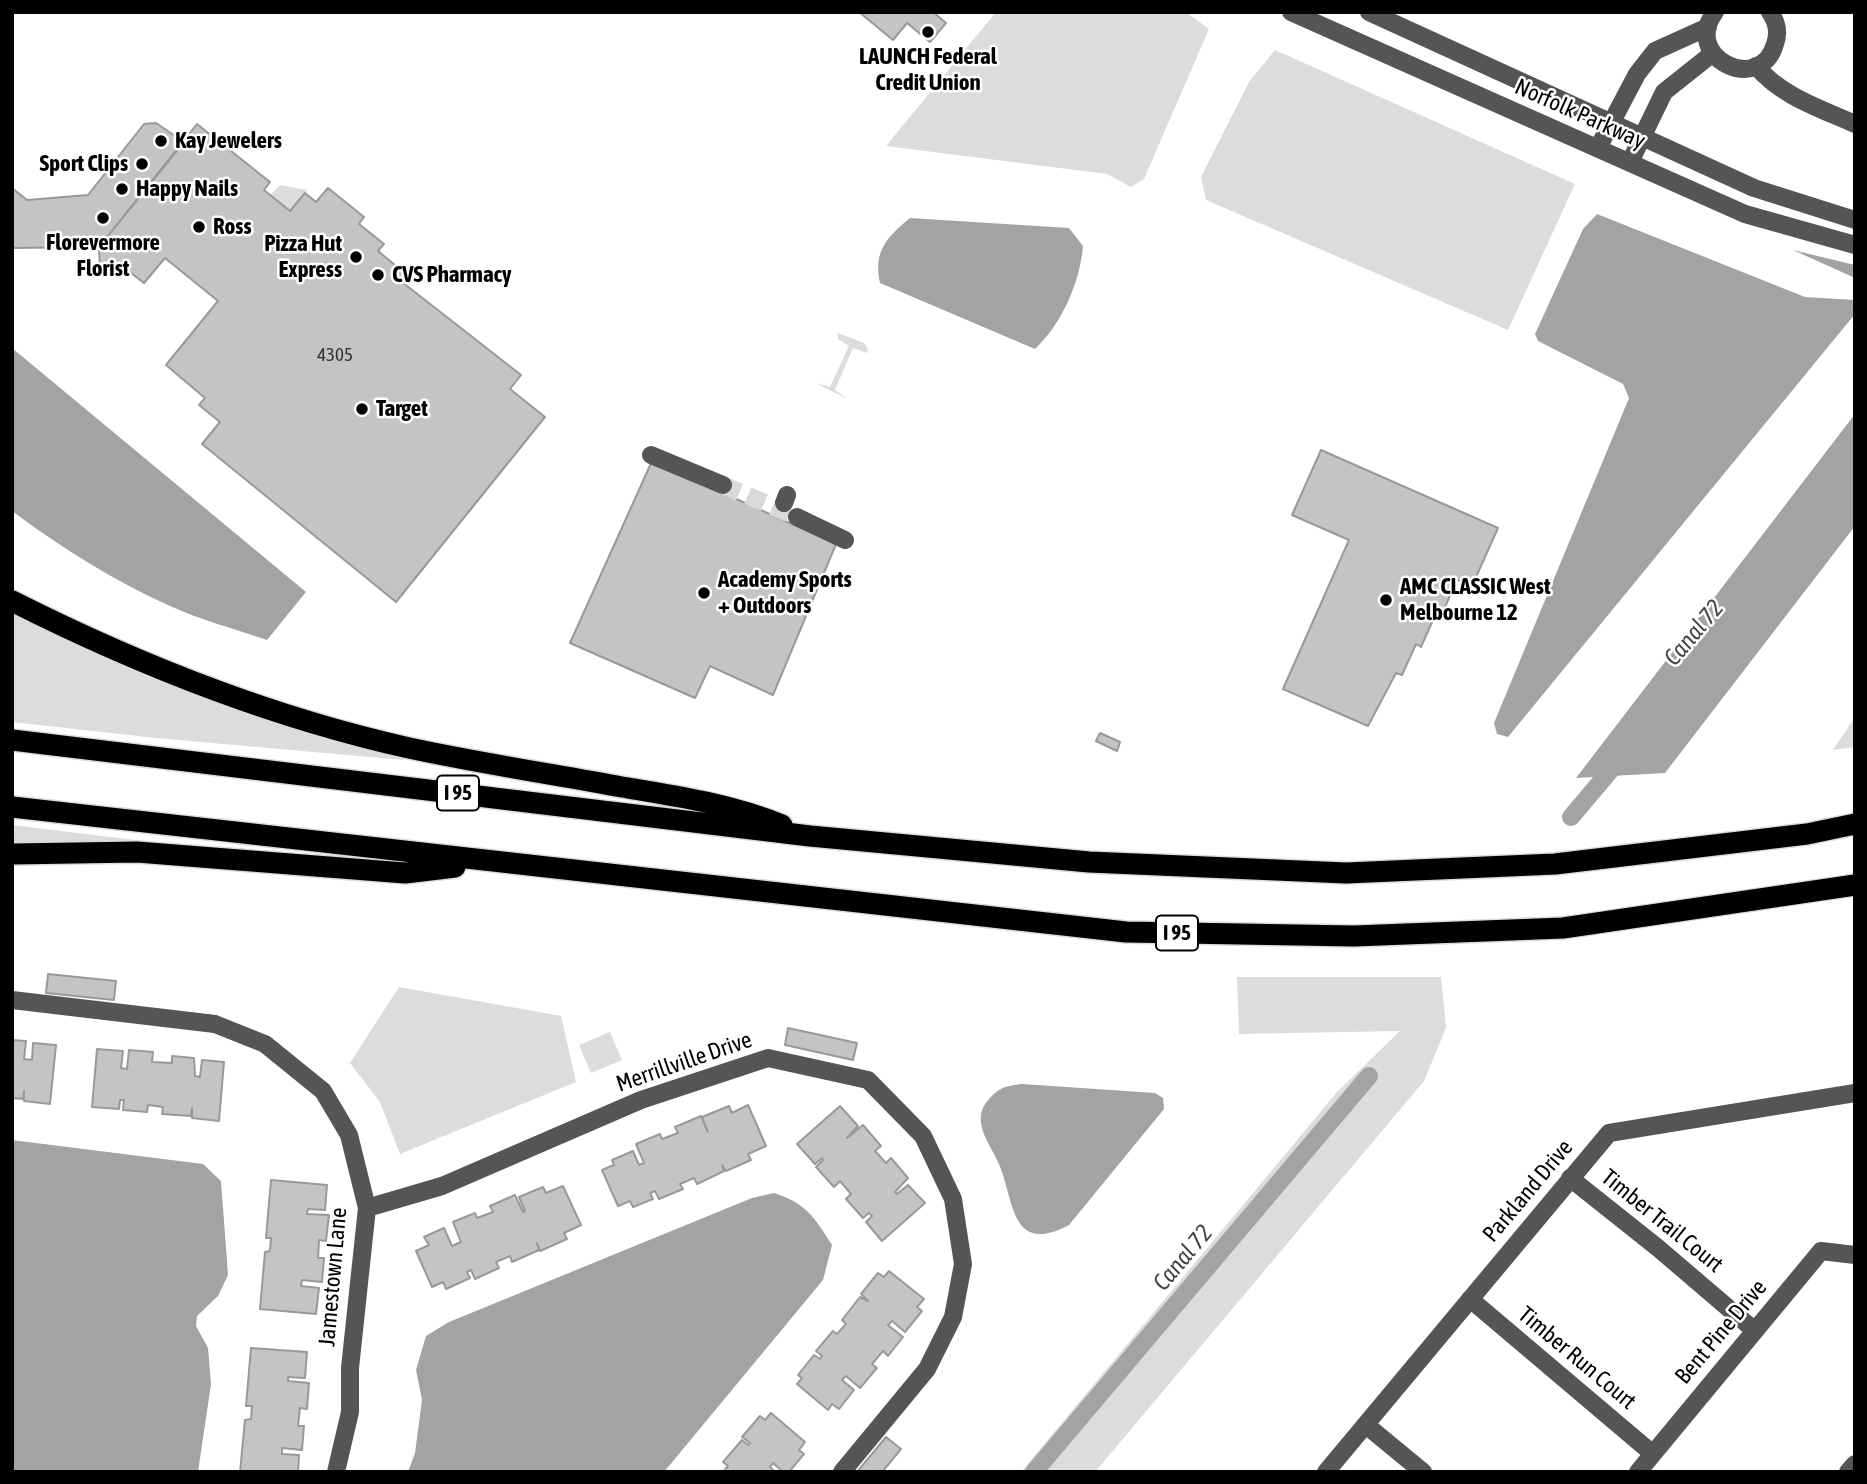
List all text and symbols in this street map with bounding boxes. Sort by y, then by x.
marker: LAUNCH Federal Credit Union [920,24,936,40]
place label: LAUNCH Federal Credit Union [859,43,997,97]
street label: Norfolk Parkway [1511,73,1649,155]
place label: Kay Jewelers [175,127,282,155]
marker: Kay Jewelers [153,133,169,149]
place label: Sport Clips [40,150,128,178]
marker: Sport Clips [134,156,150,172]
place label: Happy Nails [136,175,238,203]
marker: Happy Nails [114,181,130,197]
marker: Florevermore Florist [95,210,111,226]
place label: Ross [213,213,252,241]
marker: Ross [191,219,207,235]
place label: Florevermore Florist [46,229,160,283]
place label: Pizza Hut Express [264,230,342,284]
marker: Pizza Hut Express [348,249,364,265]
place label: CVS Pharmacy [392,261,512,289]
marker: CVS Pharmacy [370,267,386,283]
house number: 4305 [317,344,353,366]
place label: Target [376,395,428,423]
marker: Target [354,401,370,417]
place label: Academy Sports + Outdoors [718,566,852,620]
place label: AMC CLASSIC West Melbourne 12 [1400,573,1551,627]
marker: Academy Sports + Outdoors [696,585,712,601]
marker: AMC CLASSIC West Melbourne 12 [1378,592,1394,608]
water label: Canal 72 [1658,594,1730,672]
road number: I 95 [437,776,479,810]
road number: I 95 [1156,916,1198,950]
street label: Merrillville Drive [613,1026,755,1098]
street label: Parkland Drive [1477,1134,1579,1248]
street label: Timber Trail Court [1596,1164,1728,1278]
street label: Jamestown Lane [313,1206,353,1348]
water label: Canal 72 [1147,1219,1219,1297]
street label: Bent Pine Drive [1669,1274,1773,1390]
street label: Timber Run Court [1513,1301,1641,1415]

